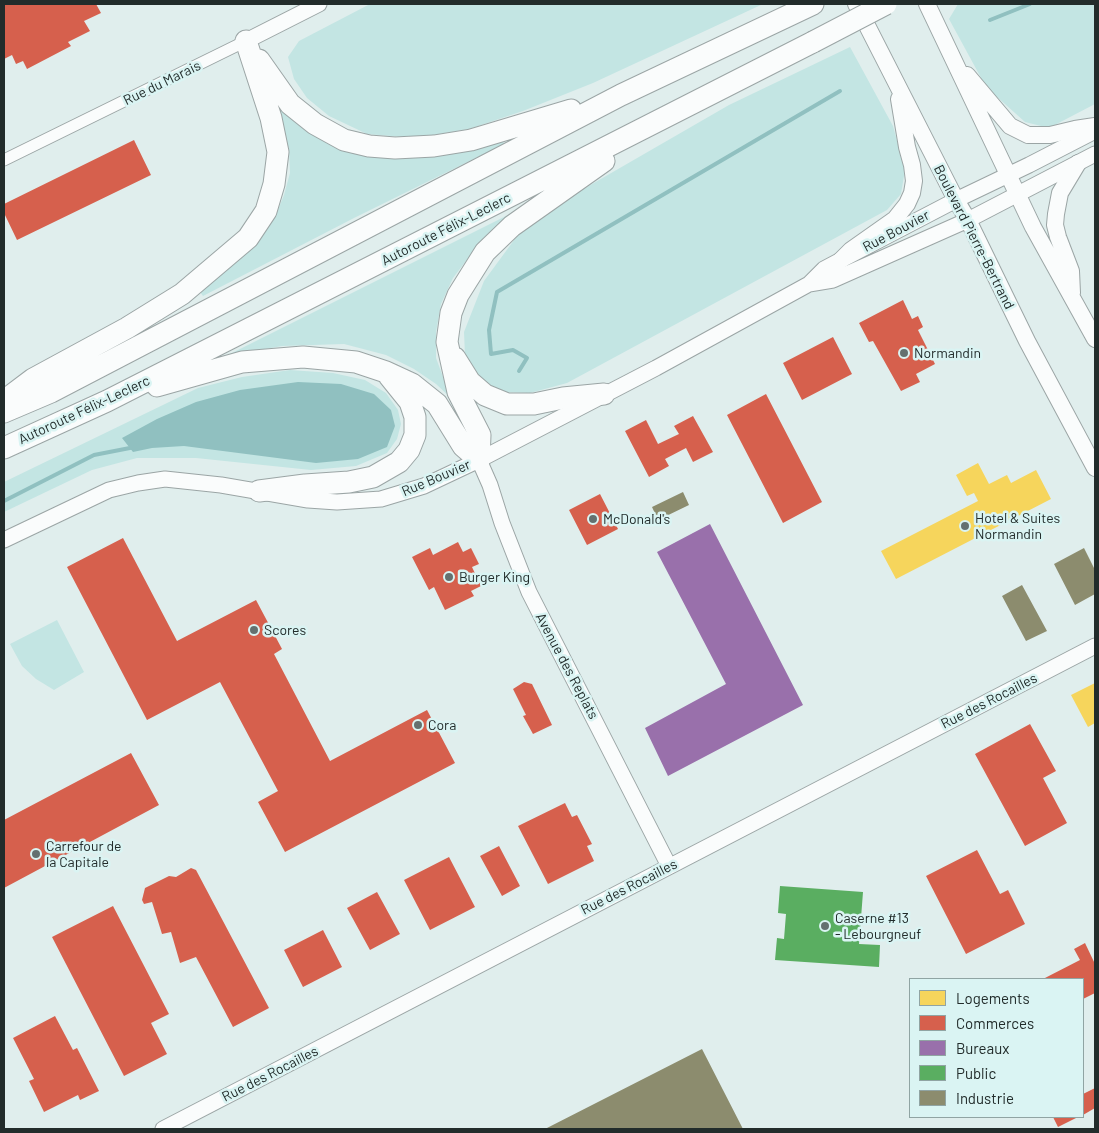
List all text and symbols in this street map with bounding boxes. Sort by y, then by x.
street label: Rue du Marais [121,57,203,109]
street label: Boulevard Pierre-Bertrand [930,162,1018,312]
street label: Autoroute Félix-Leclerc [378,189,514,269]
street label: Rue Bouvier [860,206,932,256]
place label: Normandin [914,345,981,361]
marker: Normandin [898,347,910,359]
street label: Autoroute Félix-Leclerc [16,372,152,448]
street label: Rue Bouvier [399,456,473,500]
place label: Hotel & Suites Normandin [975,510,1060,542]
place label: McDonald's [603,511,670,527]
marker: McDonald's [587,513,599,525]
marker: Hotel & Suites Normandin [959,520,971,532]
place label: Burger King [459,569,530,585]
marker: Burger King [443,571,455,583]
street label: Avenue des Replats [532,610,602,722]
place label: Scores [264,622,306,638]
marker: Scores [248,624,260,636]
street label: Rue des Rocailles [938,670,1040,732]
place label: Cora [428,717,456,733]
marker: Cora [412,719,424,731]
place label: Carrefour de la Capitale [46,838,122,870]
marker: Carrefour de la Capitale [30,848,42,860]
street label: Rue des Rocailles [578,856,680,918]
place label: Caserne #13 - Lebourgneuf [835,910,921,942]
marker: Caserne #13 - Lebourgneuf [819,920,831,932]
legend [909,978,1084,1118]
text: Logements [956,989,1030,1007]
text: Commerces [956,1014,1034,1032]
text: Bureaux [956,1039,1009,1057]
street label: Rue des Rocailles [219,1043,321,1105]
text: Public [956,1064,996,1082]
text: Industrie [956,1089,1014,1107]

